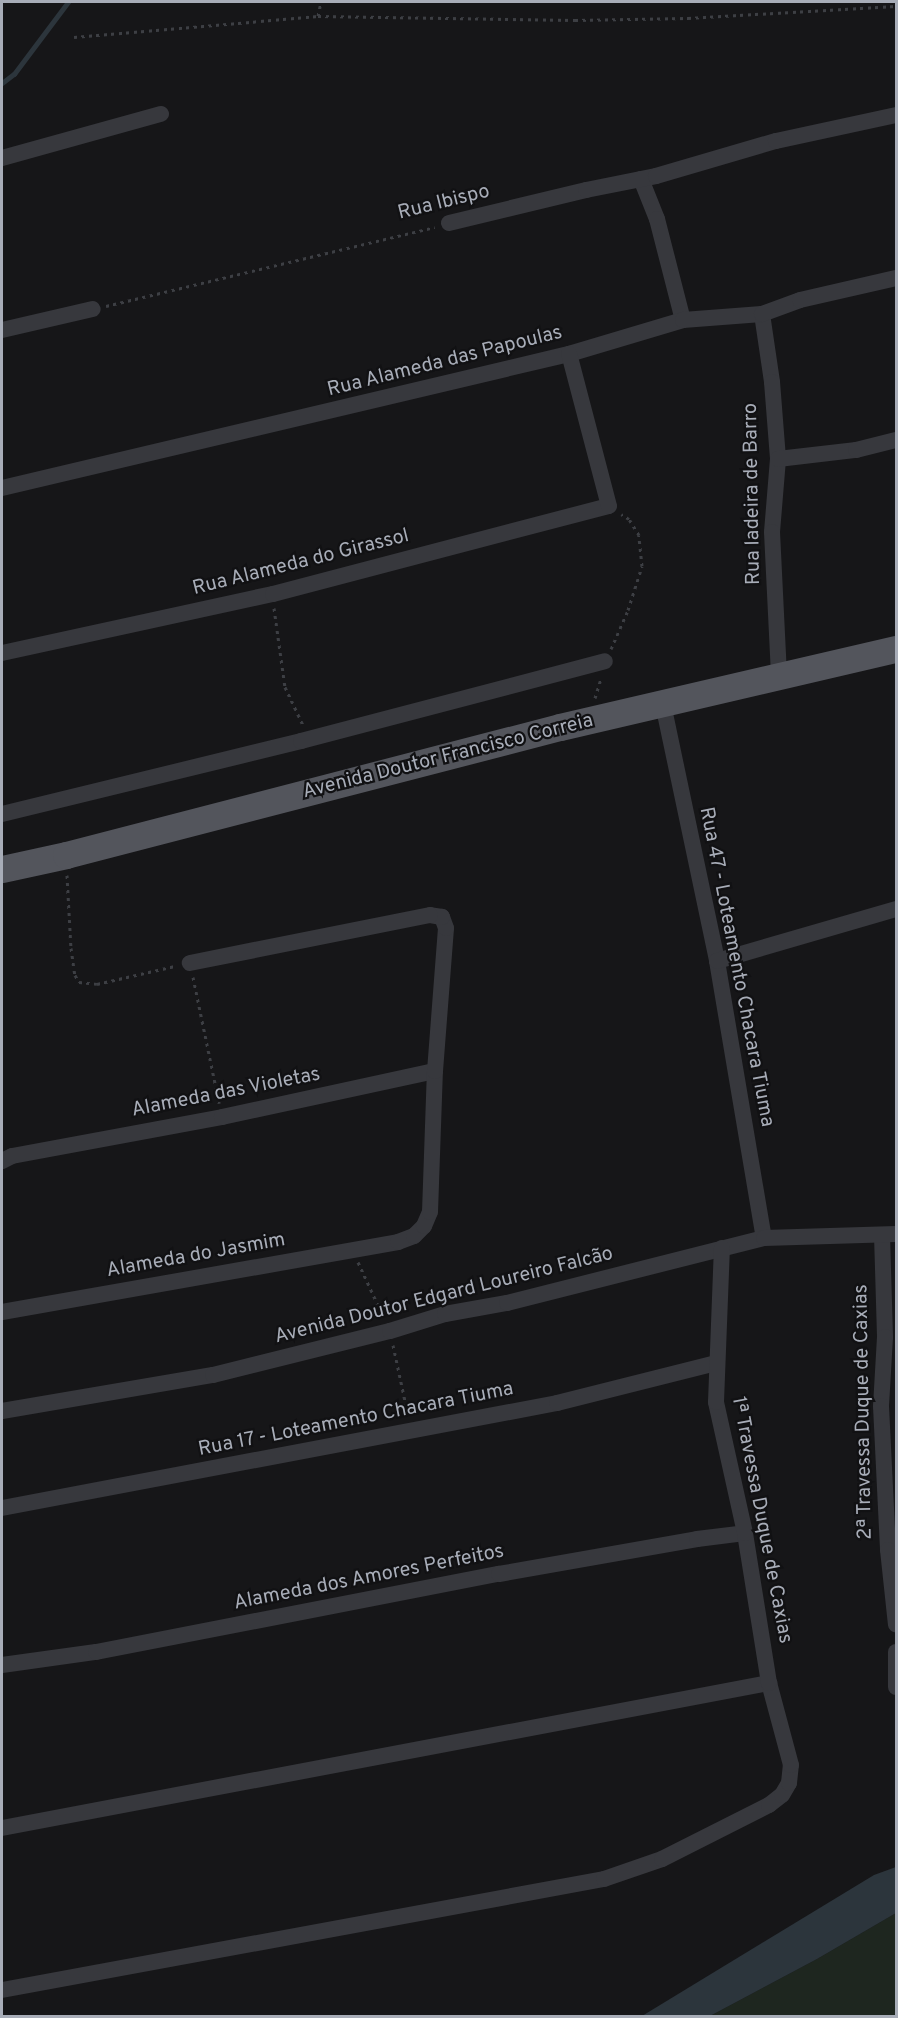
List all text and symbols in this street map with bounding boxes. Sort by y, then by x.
street label: Rua Ibispo [396,180,492,226]
street label: Rua Alameda das Papoulas [325,321,565,403]
street label: Rua ladeira de Barro [739,403,767,585]
street label: Rua Alameda do Girassol [190,524,412,602]
street label: Avenida Doutor Francisco Correia [300,709,596,805]
street label: Rua 47 - Loteamento Chacara Tiuma [693,804,779,1130]
street label: Alameda das Violetas [129,1063,323,1123]
street label: Alameda do Jasmim [105,1228,287,1284]
street label: Avenida Doutor Edgard Loureiro Falcão [272,1242,616,1350]
street label: 2ª Travessa Duque de Caxias [850,1283,878,1541]
street label: Rua 17 - Loteamento Chacara Tiuma [196,1377,516,1463]
street label: 1ª Travessa Duque de Caxias [725,1394,797,1646]
street label: Alameda dos Amores Perfeitos [231,1540,507,1616]

